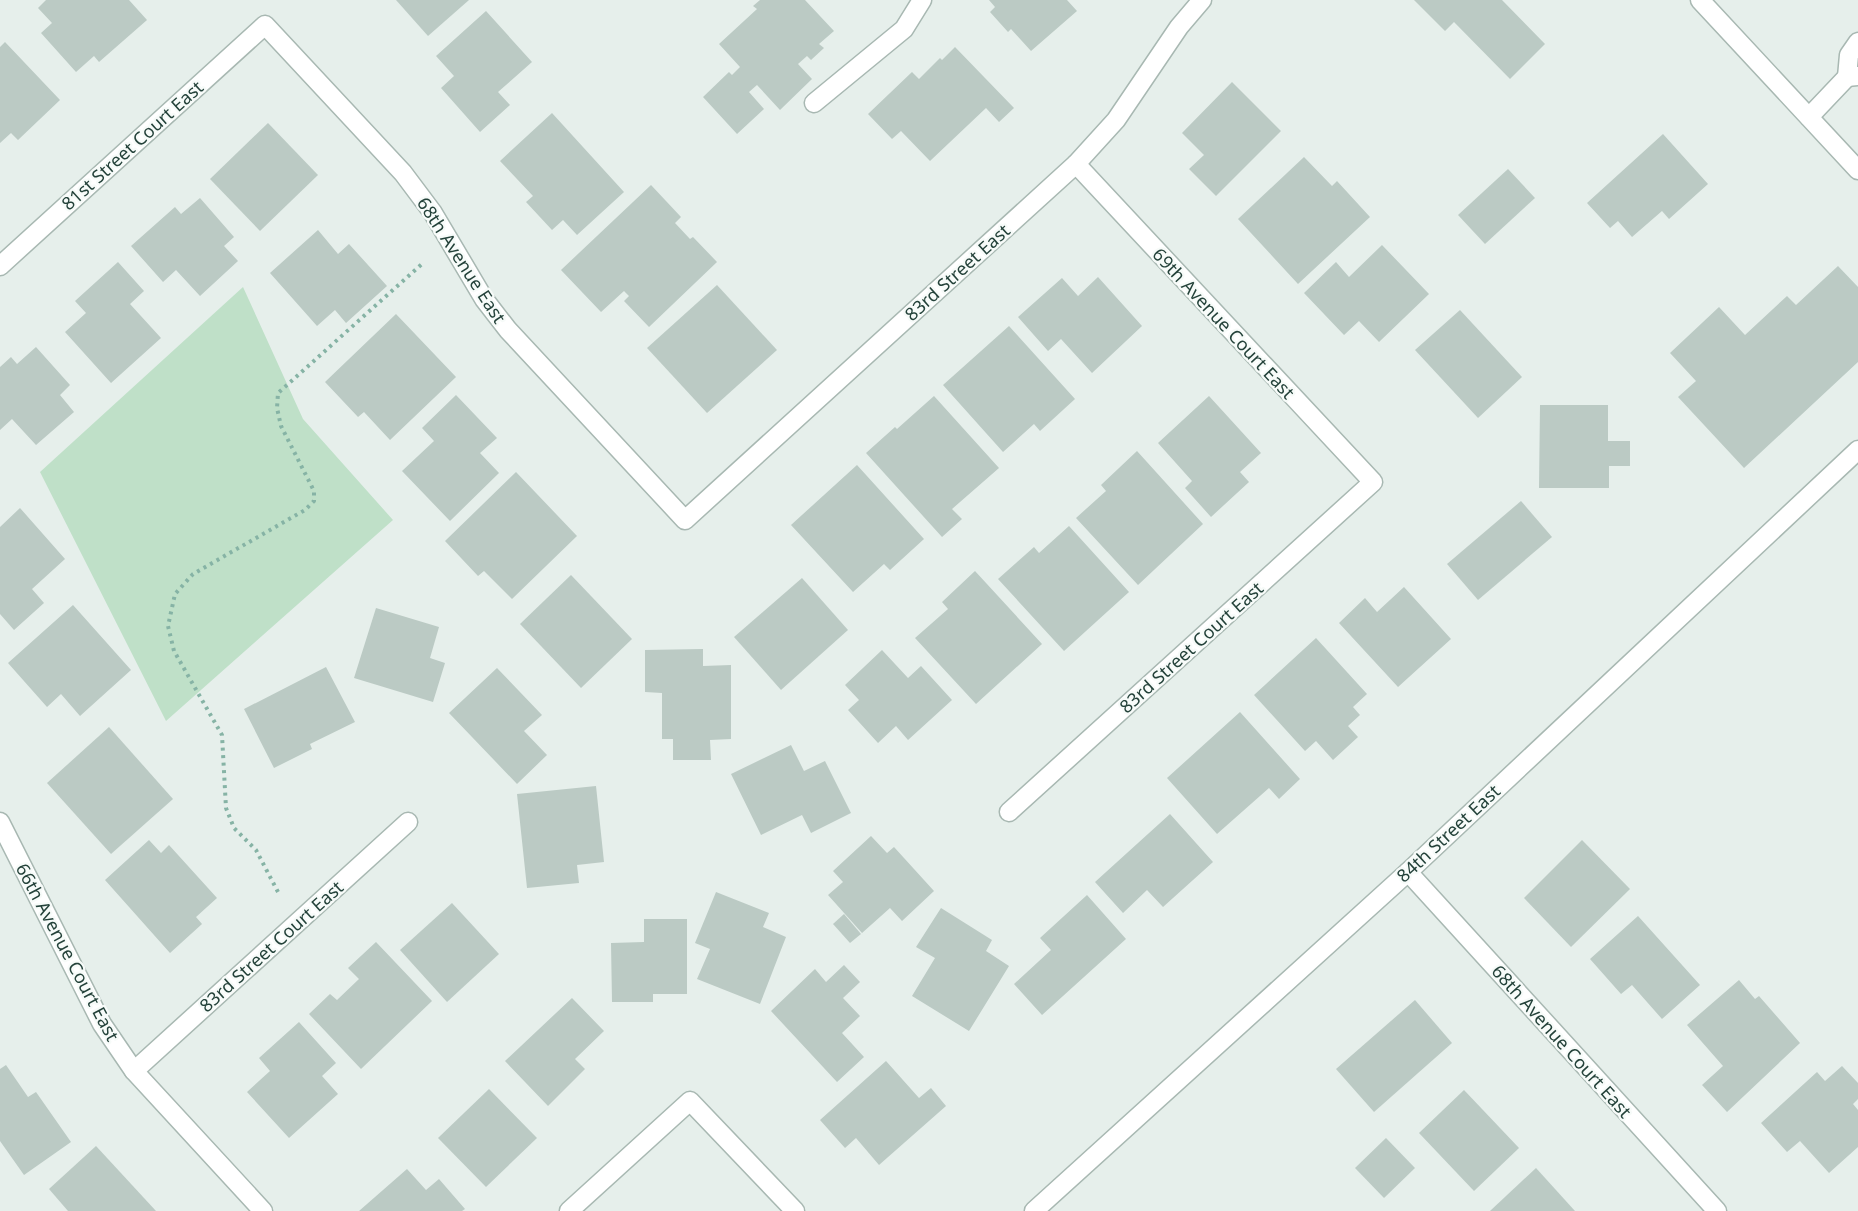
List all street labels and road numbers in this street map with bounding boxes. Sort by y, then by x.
street label: 81st Street Court East [56,75,208,215]
street label: 68th Avenue East [412,192,512,328]
street label: 83rd Street East [899,218,1015,326]
street label: 69th Avenue Court East [1148,242,1301,404]
street label: 83rd Street Court East [1114,576,1268,718]
street label: 84th Street East [1391,779,1505,887]
street label: 66th Avenue Court East [11,859,125,1045]
street label: 83rd Street Court East [194,875,348,1017]
street label: 68th Avenue Court East [1487,959,1637,1123]

